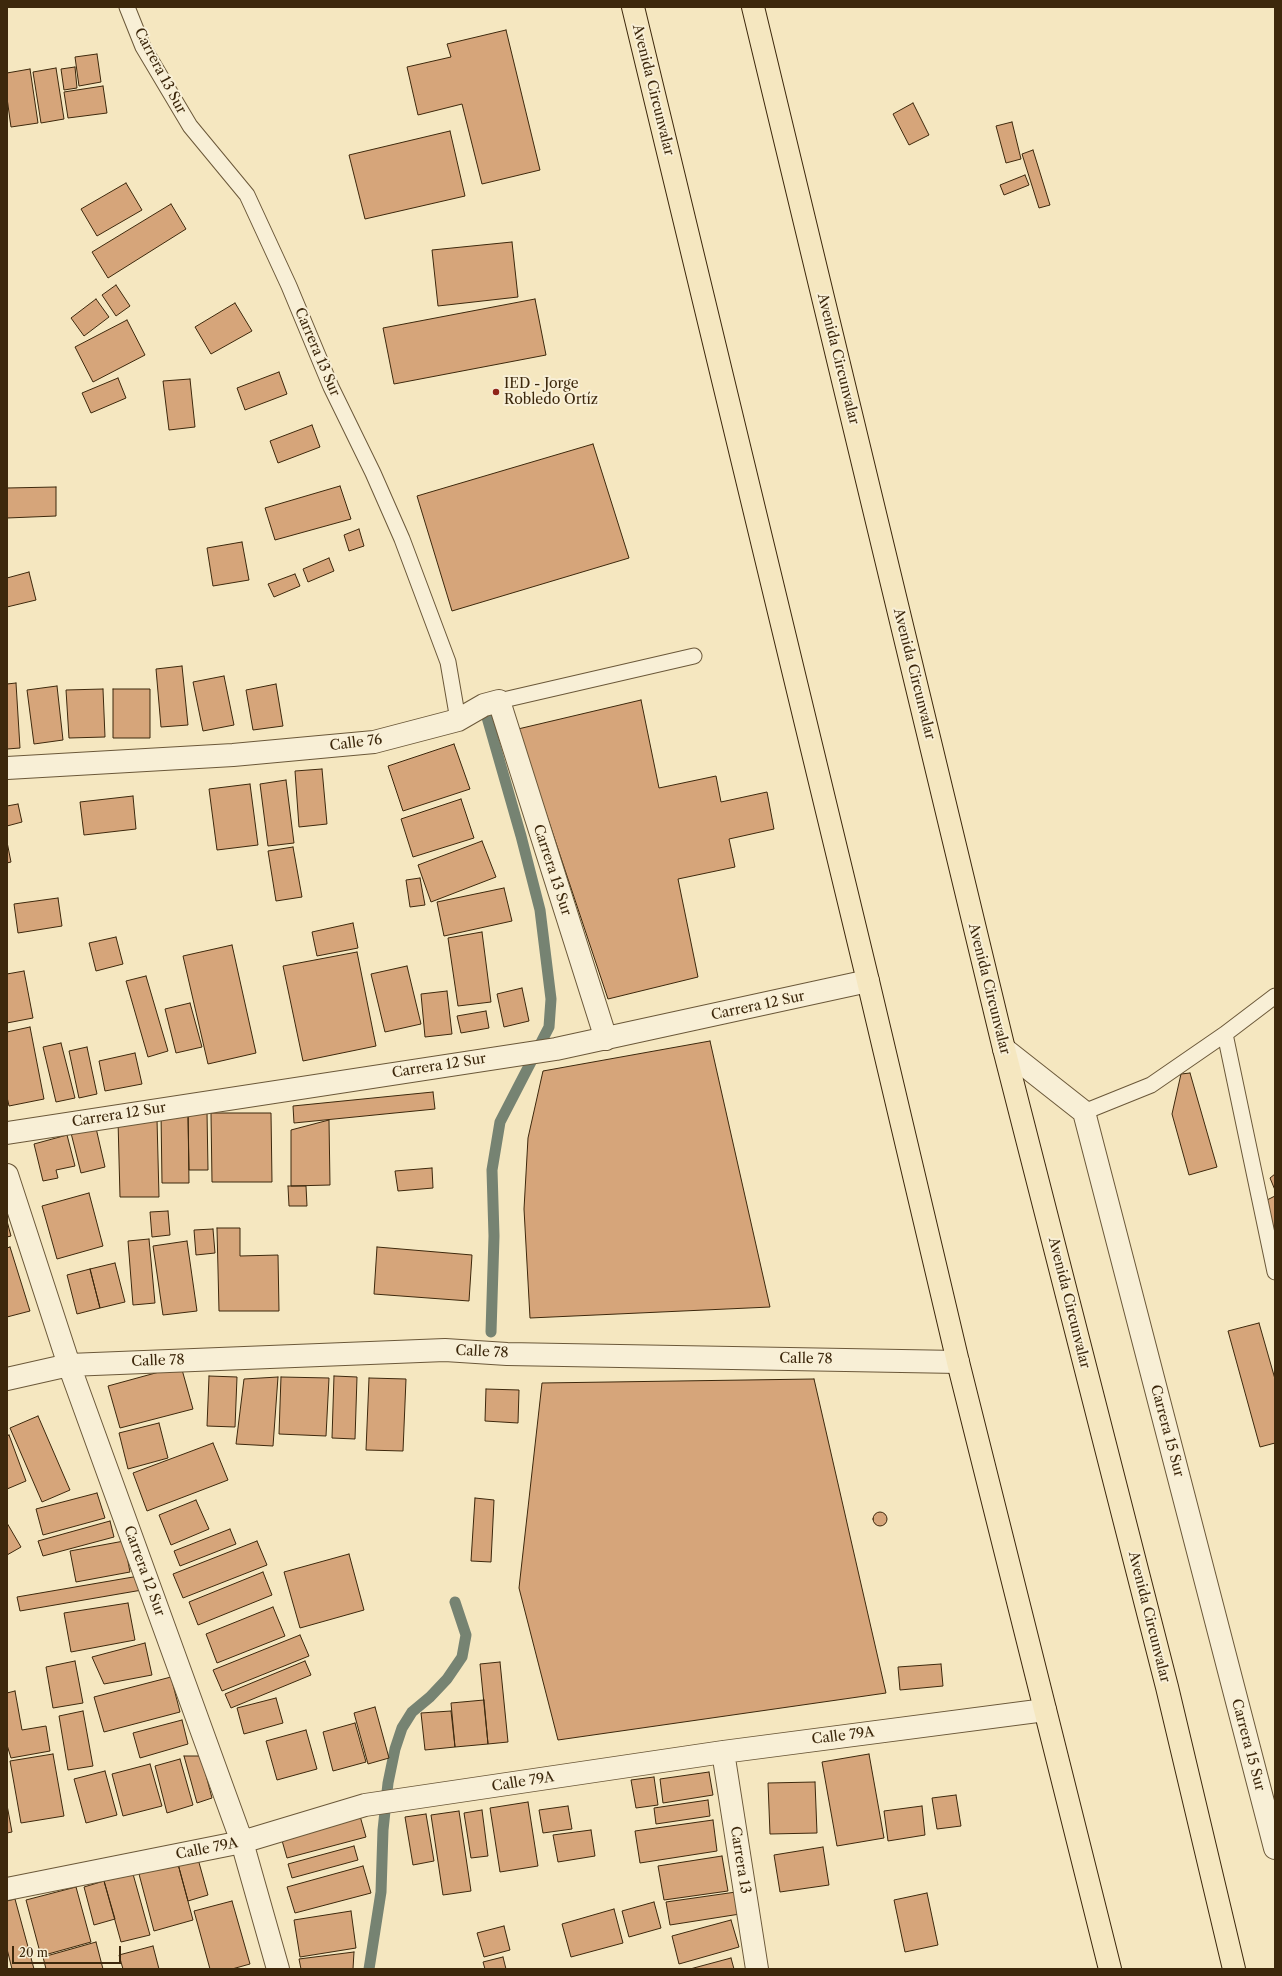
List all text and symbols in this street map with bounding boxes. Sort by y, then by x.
street label: Avenida Circunvalar [629,23,677,157]
street label: Carrera 13 Sur [130,25,190,117]
street label: Avenida Circunvalar [814,292,862,426]
street label: Carrera 13 Sur [291,305,343,399]
place label: IED - Jorge Robledo Ortíz [504,376,598,408]
marker: IED - Jorge Robledo Ortíz [491,387,501,397]
street label: Avenida Circunvalar [890,607,938,741]
street label: Calle 76 [329,731,383,755]
street label: Carrera 13 Sur [529,822,575,918]
street label: Avenida Circunvalar [965,922,1013,1056]
street label: Carrera 12 Sur [710,988,806,1024]
street label: Carrera 12 Sur [391,1050,487,1082]
street label: Carrera 12 Sur [71,1099,167,1131]
street label: Avenida Circunvalar [1045,1236,1093,1370]
street label: Calle 78 [455,1342,509,1362]
street label: Calle 78 [779,1350,833,1368]
street label: Calle 78 [131,1352,185,1370]
street label: Carrera 15 Sur [1147,1383,1187,1479]
street label: Carrera 12 Sur [120,1523,168,1619]
street label: Avenida Circunvalar [1125,1550,1173,1684]
street label: Carrera 15 Sur [1228,1697,1268,1793]
street label: Calle 79A [811,1724,875,1748]
street label: Calle 79A [491,1769,555,1795]
street label: Carrera 13 [726,1825,754,1895]
street label: Calle 79A [174,1835,240,1863]
scale bar [14,1938,123,1964]
text: 20 m [19,1945,48,1960]

